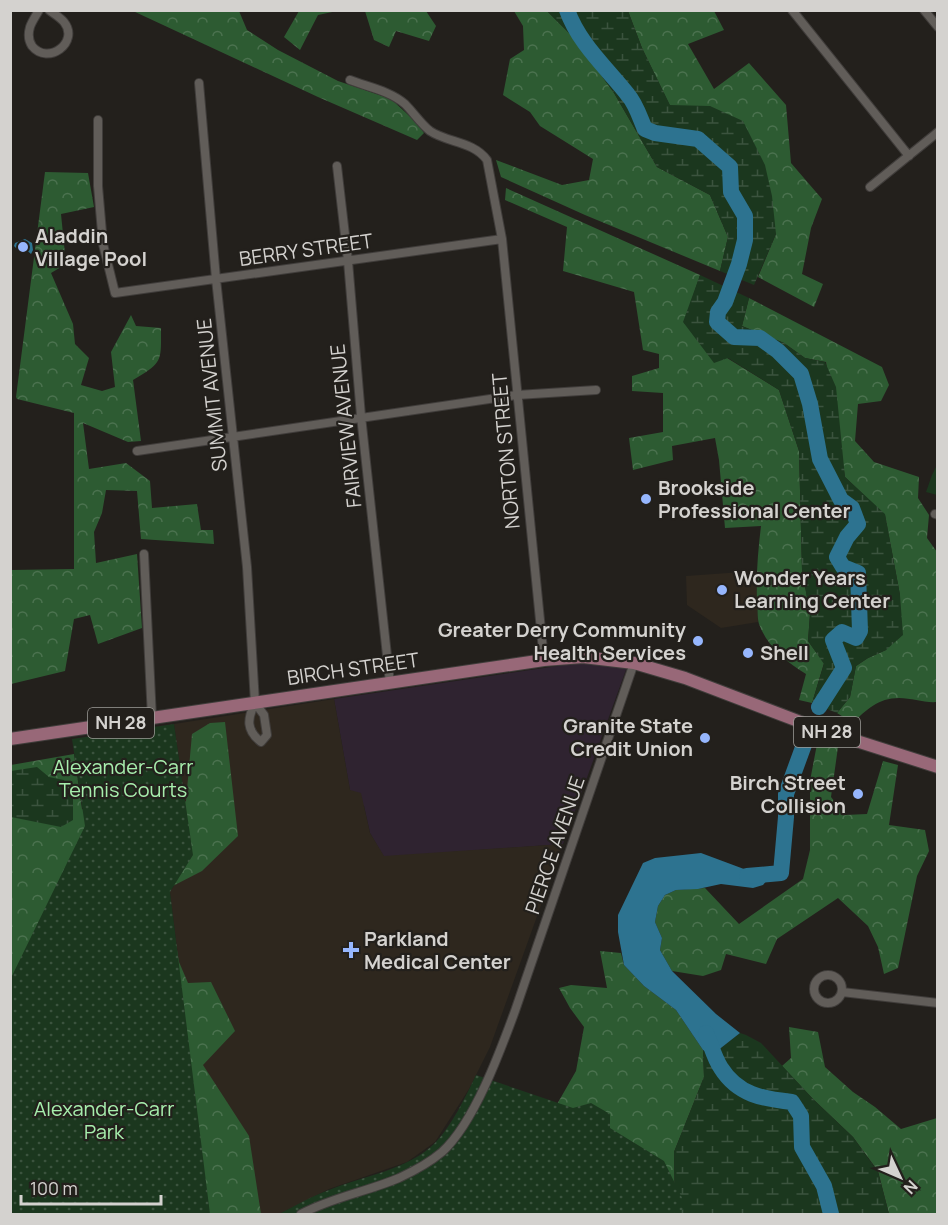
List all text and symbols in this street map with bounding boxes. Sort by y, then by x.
place label: Aladdin Village Pool [35,222,147,272]
street label: BERRY STREET [237,227,375,272]
marker: Aladdin Village Pool [16,240,30,254]
street label: SUMMIT AVENUE [190,317,233,473]
street label: FAIRVIEW AVENUE [323,343,368,509]
street label: NORTON STREET [485,372,526,530]
place label: Brookside Professional Center [658,474,851,524]
marker: Brookside Professional Center [639,492,653,506]
place label: Wonder Years Learning Center [734,564,890,614]
marker: Wonder Years Learning Center [715,583,729,597]
place label: Greater Derry Community Health Services [438,616,687,666]
marker: Greater Derry Community Health Services [691,634,705,648]
place label: Shell [760,639,809,666]
street label: BIRCH STREET [285,646,421,691]
marker: Shell [741,646,755,660]
road number: NH 28 [88,708,154,738]
place label: Granite State Credit Union [563,712,693,762]
road number: NH 28 [794,717,860,747]
marker: Granite State Credit Union [698,731,712,745]
park label: Alexander-Carr Tennis Courts [53,753,193,803]
place label: Birch Street Collision [730,769,846,819]
street label: PIERCE AVENUE [518,772,591,917]
marker: Birch Street Collision [851,787,865,801]
place label: Parkland Medical Center [364,925,511,975]
marker: Parkland Medical Center [342,941,360,959]
park label: Alexander-Carr Park [34,1095,174,1145]
north arrow [870,1147,930,1207]
scale bar [21,1168,160,1206]
text: 100 m [30,1176,78,1200]
text: N [899,1176,923,1199]

